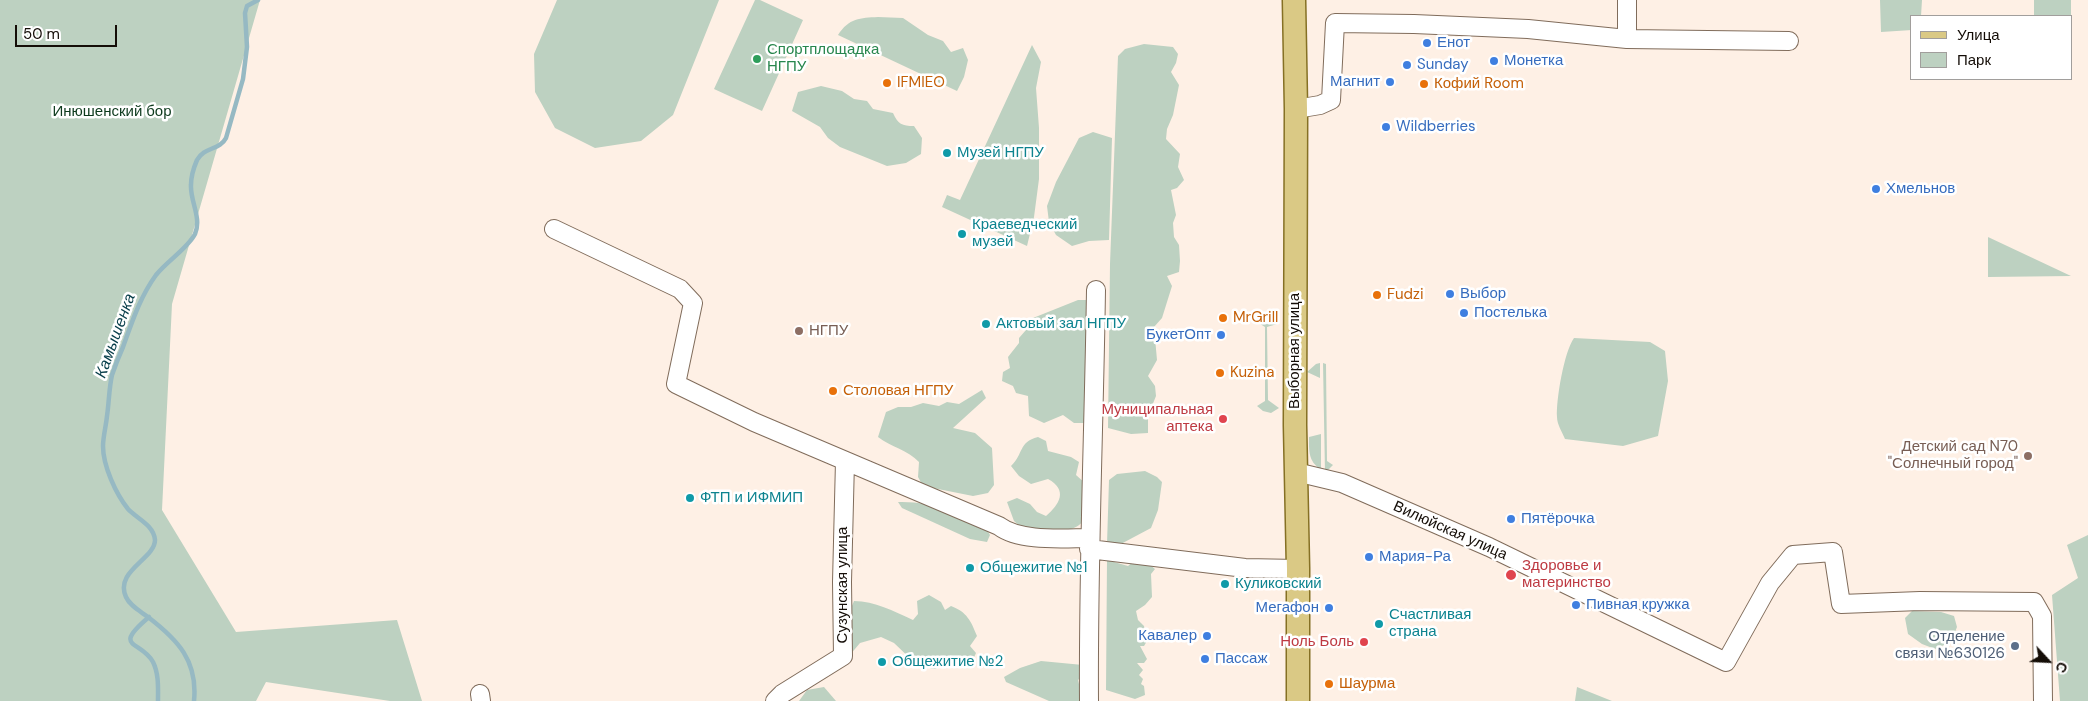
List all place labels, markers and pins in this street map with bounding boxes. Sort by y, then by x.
place label: Енот [1437,34,1470,52]
marker: Енот [1421,37,1433,49]
place label: Спортплощадка НГПУ [767,41,879,76]
place label: Монетка [1504,52,1563,70]
marker: Спортплощадка НГПУ [751,53,763,65]
marker: Монетка [1488,55,1500,67]
place label: Sunday [1417,56,1469,74]
marker: Sunday [1401,59,1413,71]
place label: Магнит [1330,73,1380,91]
place label: IFMIEO [897,74,945,92]
place label: Кофий Room [1434,75,1524,93]
marker: Магнит [1384,76,1396,88]
marker: IFMIEO [881,77,893,89]
marker: Кофий Room [1418,78,1430,90]
place label: Wildberries [1396,118,1476,136]
marker: Wildberries [1380,121,1392,133]
place label: Музей НГПУ [957,144,1044,162]
marker: Музей НГПУ [941,147,953,159]
place label: Хмельнов [1886,180,1955,198]
marker: Хмельнов [1870,183,1882,195]
place label: Краеведческий музей [972,216,1077,251]
marker: Краеведческий музей [956,228,968,240]
place label: Выбор [1460,285,1506,303]
place label: Fudzi [1387,286,1423,304]
marker: Выбор [1444,288,1456,300]
marker: Fudzi [1371,289,1383,301]
place label: Постелька [1474,304,1547,322]
marker: Постелька [1458,307,1470,319]
place label: MrGrill [1233,309,1278,327]
marker: MrGrill [1217,312,1229,324]
place label: Актовый зал НГПУ [996,315,1126,333]
marker: Актовый зал НГПУ [980,318,992,330]
place label: НГПУ [809,322,848,340]
marker: НГПУ [793,325,805,337]
place label: БукетОпт [1146,326,1211,344]
marker: БукетОпт [1215,329,1227,341]
place label: Kuzina [1230,364,1274,382]
marker: Kuzina [1214,367,1226,379]
place label: Столовая НГПУ [843,382,953,400]
marker: Столовая НГПУ [827,385,839,397]
place label: Муниципальная аптека [1101,401,1213,436]
marker: Муниципальная аптека [1217,413,1229,425]
place label: Детский сад N70 "Солнечный город" [1888,438,2018,473]
marker: Детский сад N70 "Солнечный город" [2022,450,2034,462]
place label: ФТП и ИФМИП [700,489,803,507]
marker: ФТП и ИФМИП [684,492,696,504]
place label: Пятёрочка [1521,510,1595,528]
marker: Пятёрочка [1505,513,1517,525]
place label: Мария-Ра [1379,548,1451,566]
marker: Мария-Ра [1363,551,1375,563]
place label: Здоровье и материнство [1522,557,1611,592]
place label: Общежитие №1 [980,559,1087,577]
marker: Общежитие №1 [964,562,976,574]
marker: Здоровье и материнство [1504,568,1518,582]
place label: Куликовский [1235,575,1322,593]
marker: Куликовский [1219,578,1231,590]
place label: Пивная кружка [1586,596,1690,614]
place label: Мегафон [1256,599,1319,617]
marker: Пивная кружка [1570,599,1582,611]
marker: Мегафон [1323,602,1335,614]
place label: Счастливая страна [1389,606,1471,641]
marker: Счастливая страна [1373,618,1385,630]
place label: Кавалер [1138,627,1197,645]
place label: Отделение связи №630126 [1895,628,2005,663]
marker: Кавалер [1201,630,1213,642]
place label: Ноль Боль [1280,633,1354,651]
marker: Ноль Боль [1358,636,1370,648]
marker: Отделение связи №630126 [2009,640,2021,652]
place label: Пассаж [1215,650,1268,668]
place label: Общежитие №2 [892,653,1003,671]
marker: Пассаж [1199,653,1211,665]
marker: Общежитие №2 [876,656,888,668]
place label: Шаурма [1339,675,1395,693]
marker: Шаурма [1323,678,1335,690]

